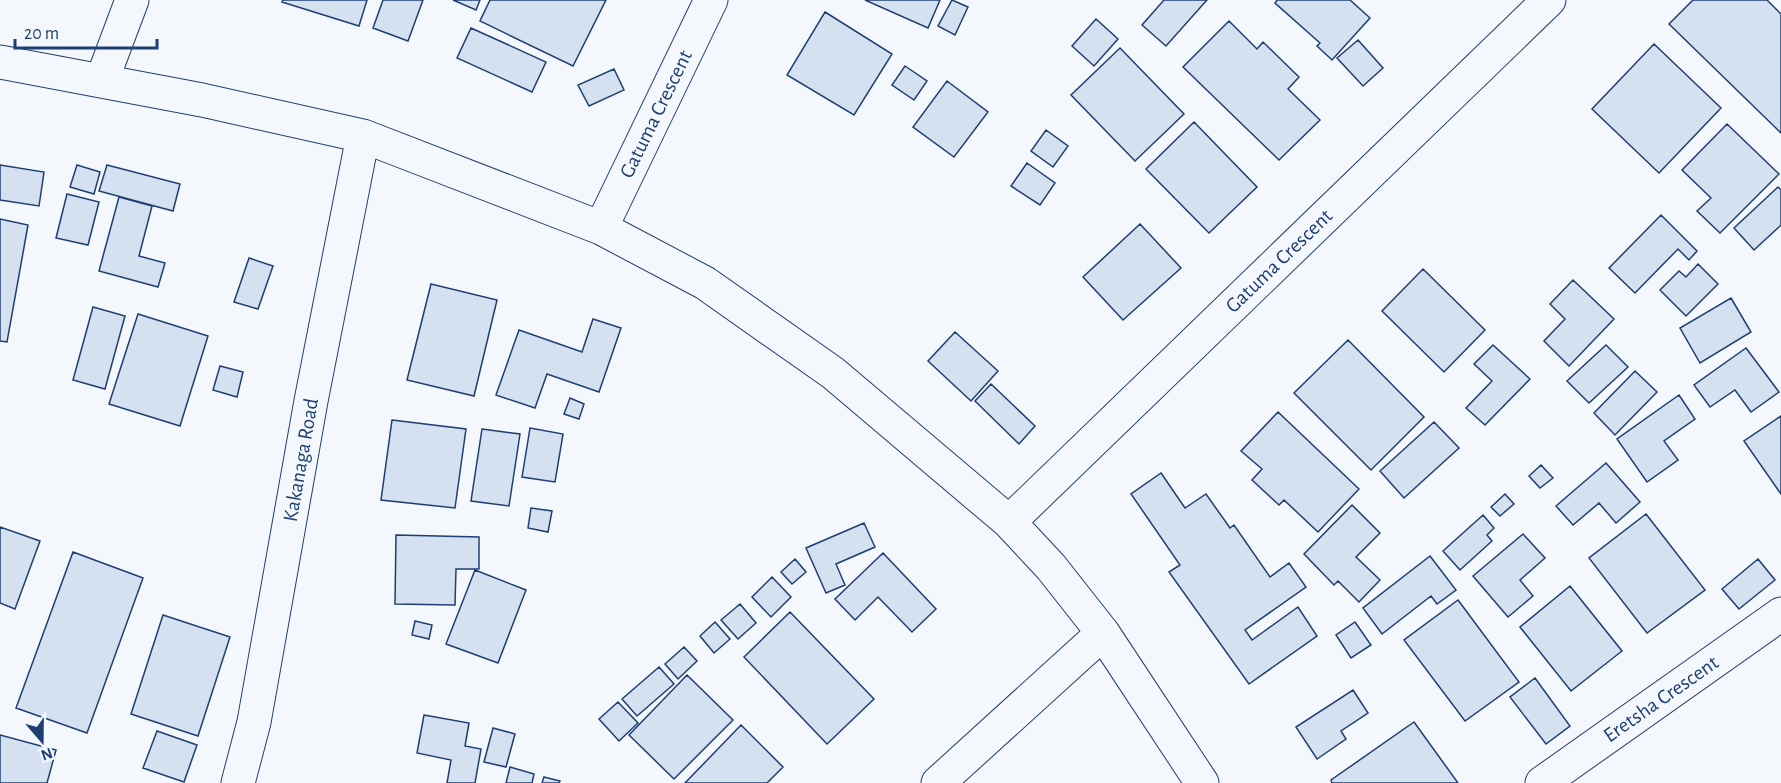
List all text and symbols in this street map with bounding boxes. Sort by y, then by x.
scale bar [15,12,158,50]
text: 20 m [24,25,59,43]
street label: Gatuma Crescent [616,47,696,181]
street label: Gatuma Crescent [1222,205,1337,317]
street label: Kakanaga Road [280,396,322,523]
street label: Eretsha Crescent [1600,652,1723,746]
north arrow [12,711,72,771]
text: N [39,745,55,764]

